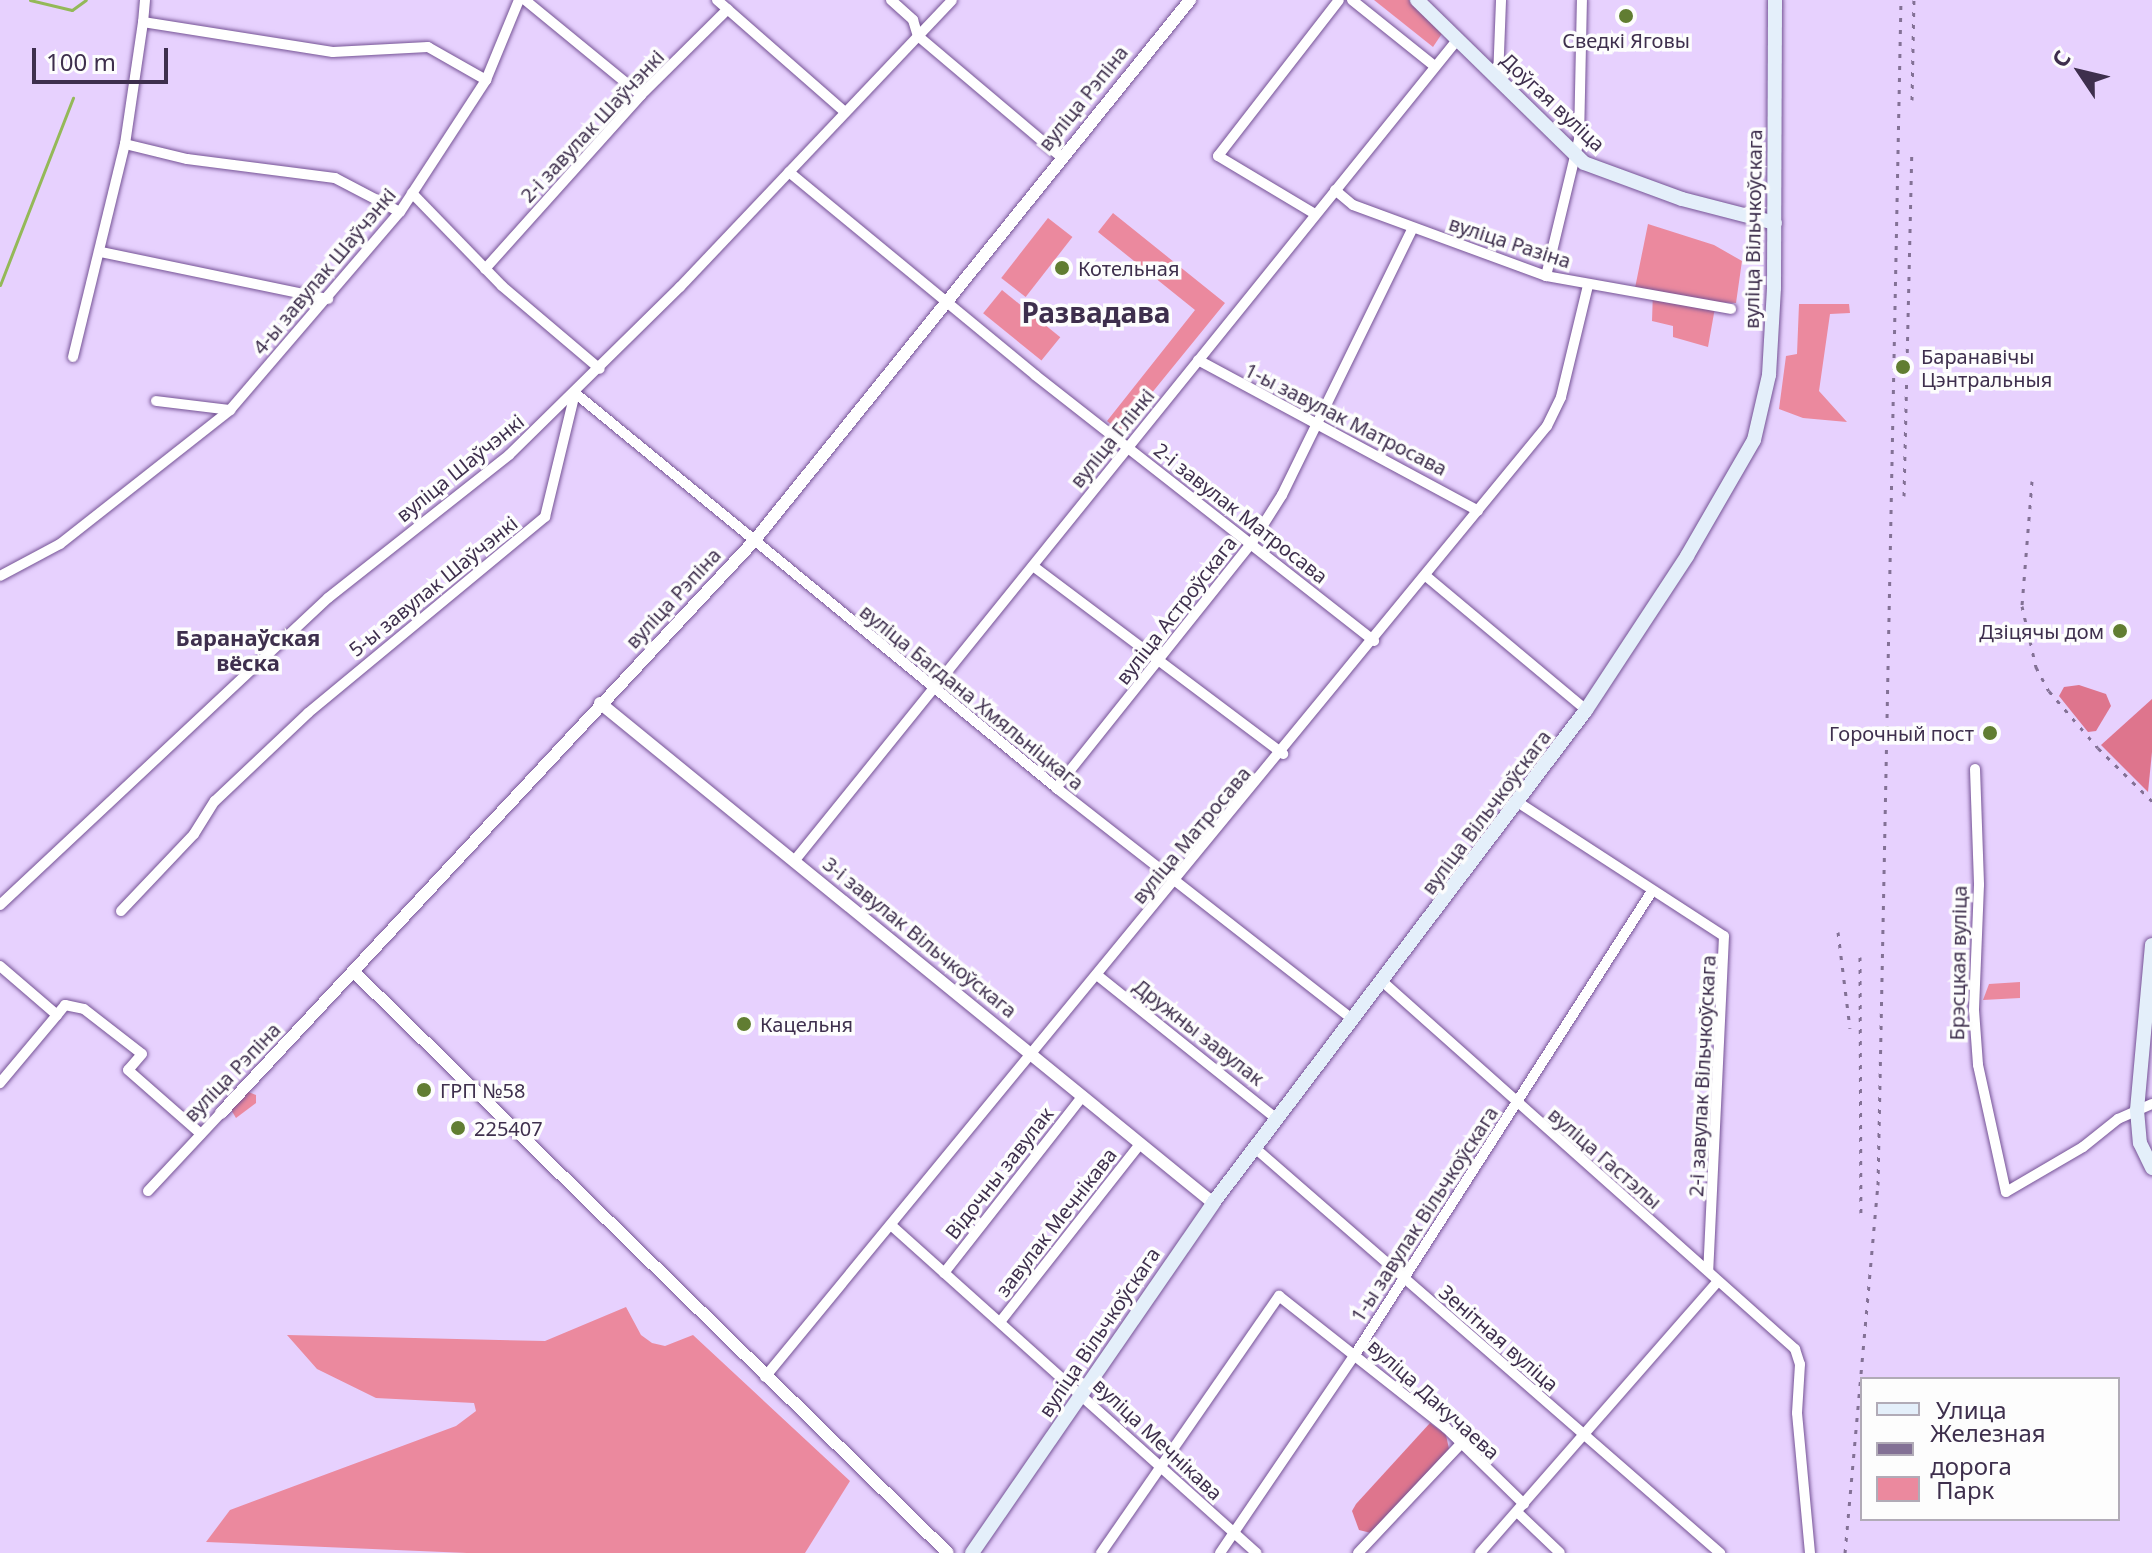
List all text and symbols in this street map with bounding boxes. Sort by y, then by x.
marker: Сведкі Яговы [1617,7,1635,25]
place label: Сведкі Яговы [1562,28,1690,52]
scale bar [36,32,172,82]
north arrow [2040,32,2120,112]
street label: вуліца Рэпіна [1033,41,1133,155]
text: С [2044,44,2077,73]
text: 100 m [46,45,116,78]
street label: 2-і завулак Шаўчэнкі [515,45,669,207]
street label: Доўгая вуліца [1496,48,1610,156]
street label: вуліца Вільчкоўскага [1739,129,1767,329]
street label: 4-ы завулак Шаўчэнкі [247,183,401,359]
street label: вуліца Разіна [1446,211,1574,273]
place label: Котельная [1078,256,1179,280]
marker: Котельная [1053,259,1071,277]
district label: Развадава [1021,295,1171,329]
place label: Баранавічы Цэнтральныя [1921,344,2052,391]
marker: Баранавічы Цэнтральныя [1892,356,1914,378]
street label: 1-ы завулак Матросава [1241,357,1451,481]
street label: вуліца Глінкі [1065,384,1159,492]
street label: вуліца Шаўчэнкі [391,409,529,527]
street label: 2-і завулак Матросава [1149,438,1333,588]
street label: 5-ы завулак Шаўчэнкі [344,511,522,661]
street label: вуліца Астроўскага [1111,531,1241,689]
street label: вуліца Рэпіна [620,543,726,653]
street label: вуліца Багдана Хмяльніцкага [855,599,1089,795]
place label: Дзіцячы дом [1979,619,2104,643]
marker: Дзіцячы дом [2111,622,2129,640]
district label: Баранаўская вёска [176,624,320,676]
place label: Горочный пост [1829,721,1974,745]
marker: Горочный пост [1981,724,1999,742]
street label: вуліца Вільчкоўскага [1416,725,1556,899]
street label: вуліца Матросава [1127,762,1255,908]
street label: 3-і завулак Вільчкоўскага [818,852,1022,1022]
street label: Брэсцкая вуліца [1945,885,1971,1041]
street label: 2-і завулак Вільчкоўскага [1684,955,1720,1197]
street label: Дружны завулак [1129,974,1269,1090]
place label: Кацельня [760,1012,853,1036]
marker: Кацельня [735,1015,753,1033]
street label: вуліца Рэпіна [179,1017,285,1127]
place label: ГРП №58 [440,1078,525,1102]
marker: ГРП №58 [415,1081,433,1099]
street label: Відочны завулак [940,1102,1058,1244]
street label: 1-ы завулак Вільчкоўскага [1345,1102,1503,1326]
street label: вуліца Гастэлы [1543,1102,1667,1214]
place label: 225407 [474,1116,543,1140]
marker: 225407 [449,1119,467,1137]
street label: завулак Мечнікава [991,1143,1121,1301]
street label: вуліца Вільчкоўскага [1033,1243,1165,1421]
street label: Зенітная вуліца [1435,1280,1563,1396]
street label: вуліца Дакучаева [1363,1334,1505,1464]
street label: вуліца Мечнікава [1089,1373,1227,1505]
legend [1860,1377,2120,1521]
text: Улица [1936,1393,2007,1426]
text: Железная дорога [1930,1416,2046,1482]
text: Парк [1936,1473,1994,1506]

